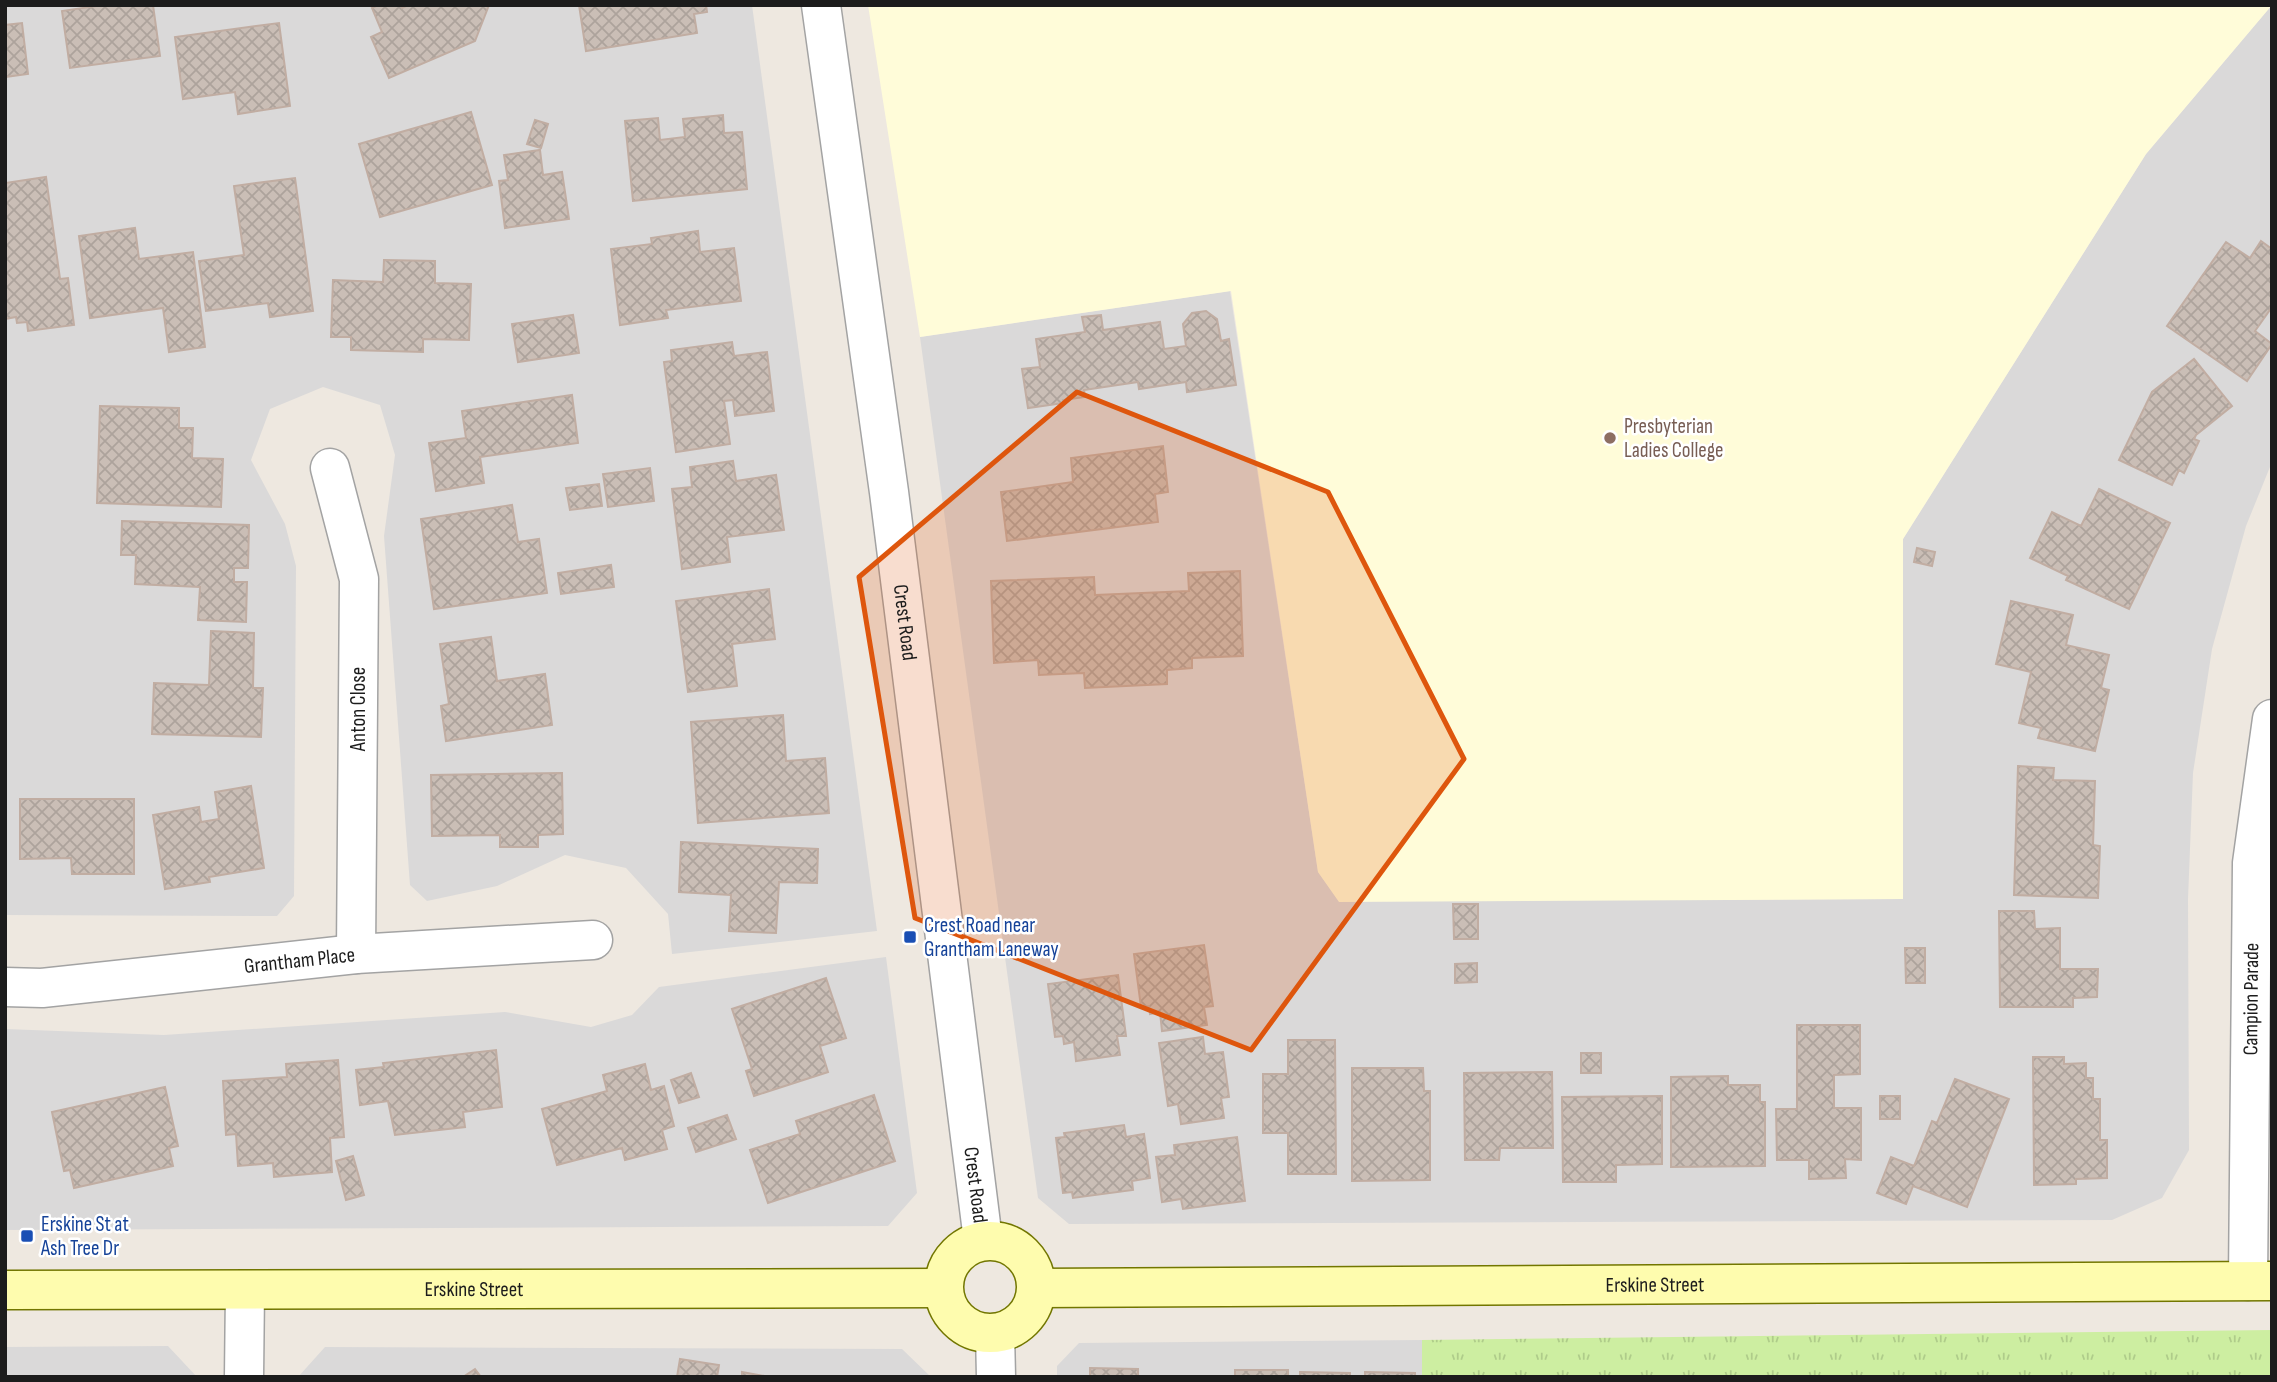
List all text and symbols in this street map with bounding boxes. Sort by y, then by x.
place label: Presbyterian Ladies College [1624,414,1724,463]
marker: Presbyterian Ladies College [1602,430,1618,446]
street label: Crest Road [888,583,923,662]
street label: Anton Close [346,667,371,752]
place label: Crest Road near Grantham Laneway [924,913,1059,962]
marker: Crest Road near Grantham Laneway [902,929,918,945]
street label: Grantham Place [243,942,356,979]
street label: Campion Parade [2238,943,2264,1056]
street label: Crest Road [959,1145,993,1224]
place label: Erskine St at Ash Tree Dr [40,1212,129,1261]
marker: Erskine St at Ash Tree Dr [19,1228,35,1244]
street label: Erskine Street [1605,1272,1705,1297]
street label: Erskine Street [424,1276,524,1302]

